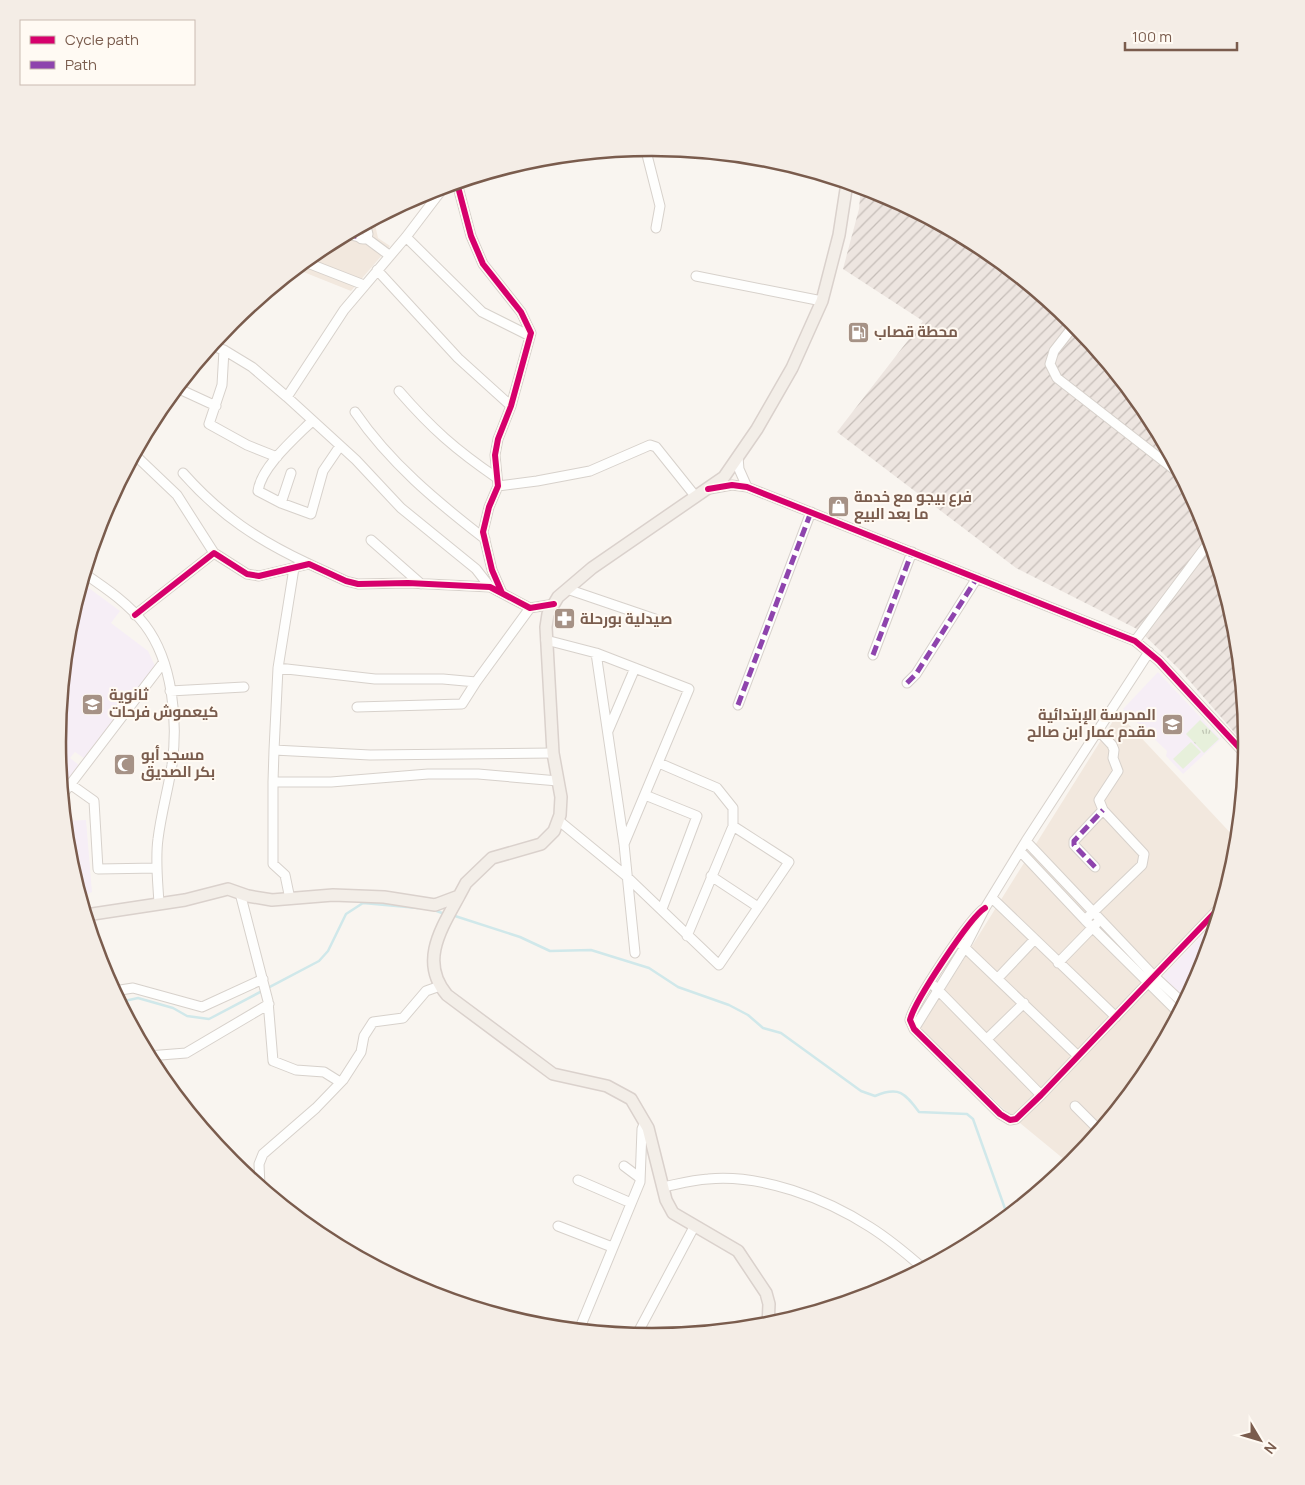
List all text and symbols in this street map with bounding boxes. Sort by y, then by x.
legend [20,20,195,85]
scale bar [1125,20,1238,52]
text: 100 m [1132,26,1172,47]
text: Cycle path [65,29,139,50]
text: Path [65,54,97,75]
fuel station icon: محطة قصاب [846,320,870,344]
place label: محطة قصاب [874,321,958,342]
place label: فرع بيجو مع خدمة ما بعد البيع [854,486,972,524]
shop icon: فرع بيجو مع خدمة ما بعد البيع [826,494,850,518]
pharmacy icon: صيدلية بورحلة [552,607,576,631]
place label: صيدلية بورحلة [580,608,673,629]
place label: ثانوية كيعموش فرحات [109,684,218,722]
school or university icon: ثانوية كيعموش فرحات [81,692,105,716]
place label: المدرسة الإبتدائية مقدم عمار ابن صالح [1027,704,1156,742]
school or university icon: المدرسة الإبتدائية مقدم عمار ابن صالح [1160,712,1184,736]
place label: مسجد أبو بكر الصديق [141,744,215,782]
mosque icon: مسجد أبو بكر الصديق [113,752,137,776]
north arrow [1235,1415,1285,1465]
text: N [1260,1438,1281,1458]

